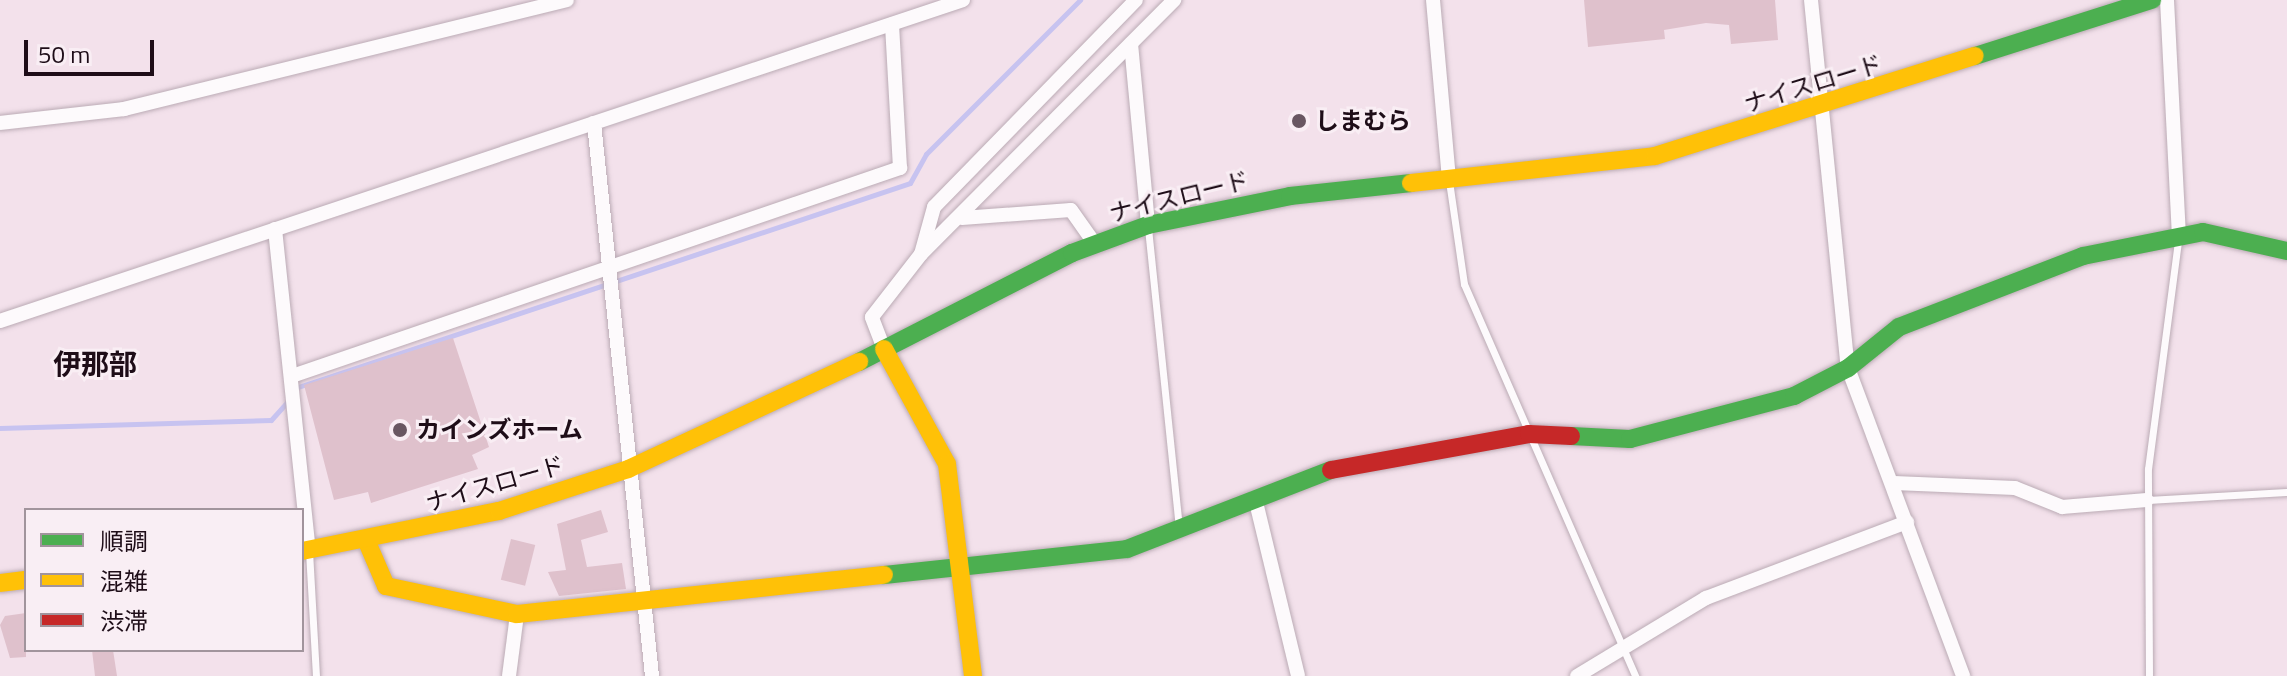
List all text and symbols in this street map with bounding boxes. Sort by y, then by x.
scale bar [28,24,158,74]
text: 50 m [38,36,90,72]
street label: ナイスロード [1740,49,1886,119]
place label: しまむら [1315,107,1411,135]
marker: しまむら [1290,112,1308,130]
street label: ナイスロード [1106,166,1252,228]
district label: 伊那部 [53,347,137,381]
place label: カインズホーム [416,416,584,444]
marker: カインズホーム [391,421,409,439]
street label: ナイスロード [422,450,568,518]
legend [24,508,304,652]
text: 順調 [100,523,148,559]
text: 混雑 [100,563,148,599]
text: 渋滞 [100,603,148,639]

